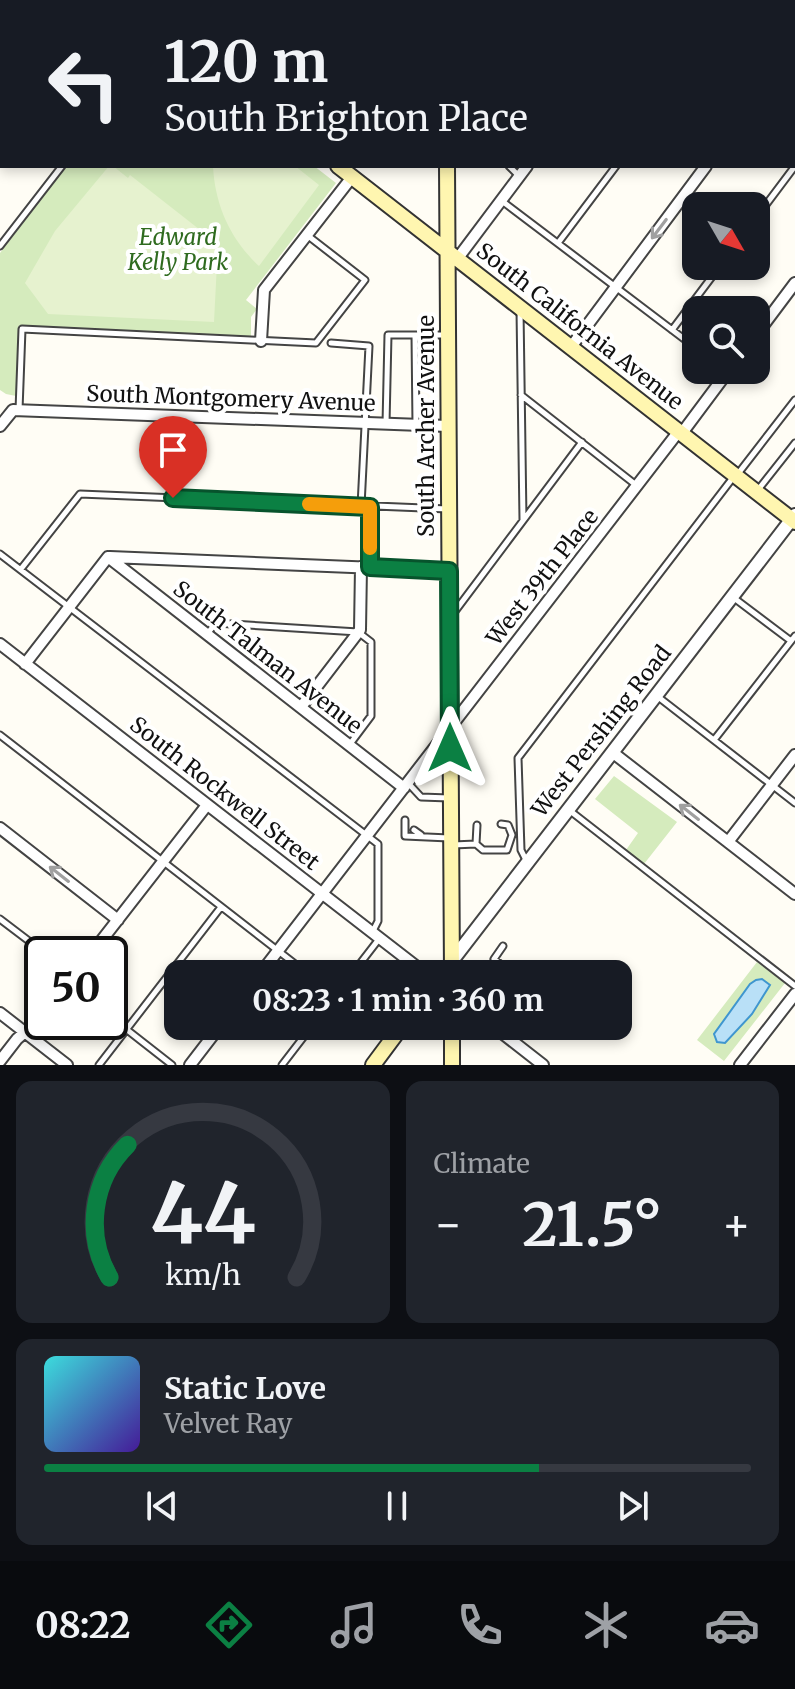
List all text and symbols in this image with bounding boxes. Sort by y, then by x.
text: 120 m [164,27,328,97]
icon: left [32,32,136,136]
text: South Brighton Place [164,96,528,141]
north arrow [682,192,770,280]
map controls [682,192,770,384]
one-way arrow [651,217,667,239]
park label: Edward Kelly Park [127,223,228,276]
street label: South California Avenue [471,237,689,415]
button: search [682,296,770,384]
street label: South Archer Avenue [412,315,440,537]
street label: South Montgomery Avenue [86,379,376,417]
pin [139,416,207,498]
icon: arrive [151,428,195,472]
street label: West 39th Place [479,503,604,652]
street label: South Talman Avenue [168,574,368,740]
street label: West Pershing Road [525,639,677,823]
position arrow [408,706,492,790]
street label: South Rockwell Street [125,710,326,876]
one-way arrow [679,803,700,820]
one-way arrow [49,865,70,883]
speed limit sign: 50 [24,936,128,1040]
text: 08:23 · 1 min · 360 m [252,981,544,1019]
text: Climate [434,1147,530,1180]
text: 44 [150,1162,256,1267]
text: 21.5° [522,1187,662,1262]
text: − [434,1197,463,1252]
text: + [722,1197,751,1252]
text: km/h [165,1257,241,1293]
text: Static Love [164,1369,326,1407]
text: Velvet Ray [164,1407,292,1440]
icon: previous [140,1484,184,1528]
icon: pause [375,1484,419,1528]
icon: next [611,1484,655,1528]
icon: directions [201,1597,257,1653]
icon: music [326,1597,382,1653]
icon: phone [452,1597,508,1653]
icon: climate [578,1597,634,1653]
icon: car [704,1597,760,1653]
text: 08:22 [35,1603,131,1648]

